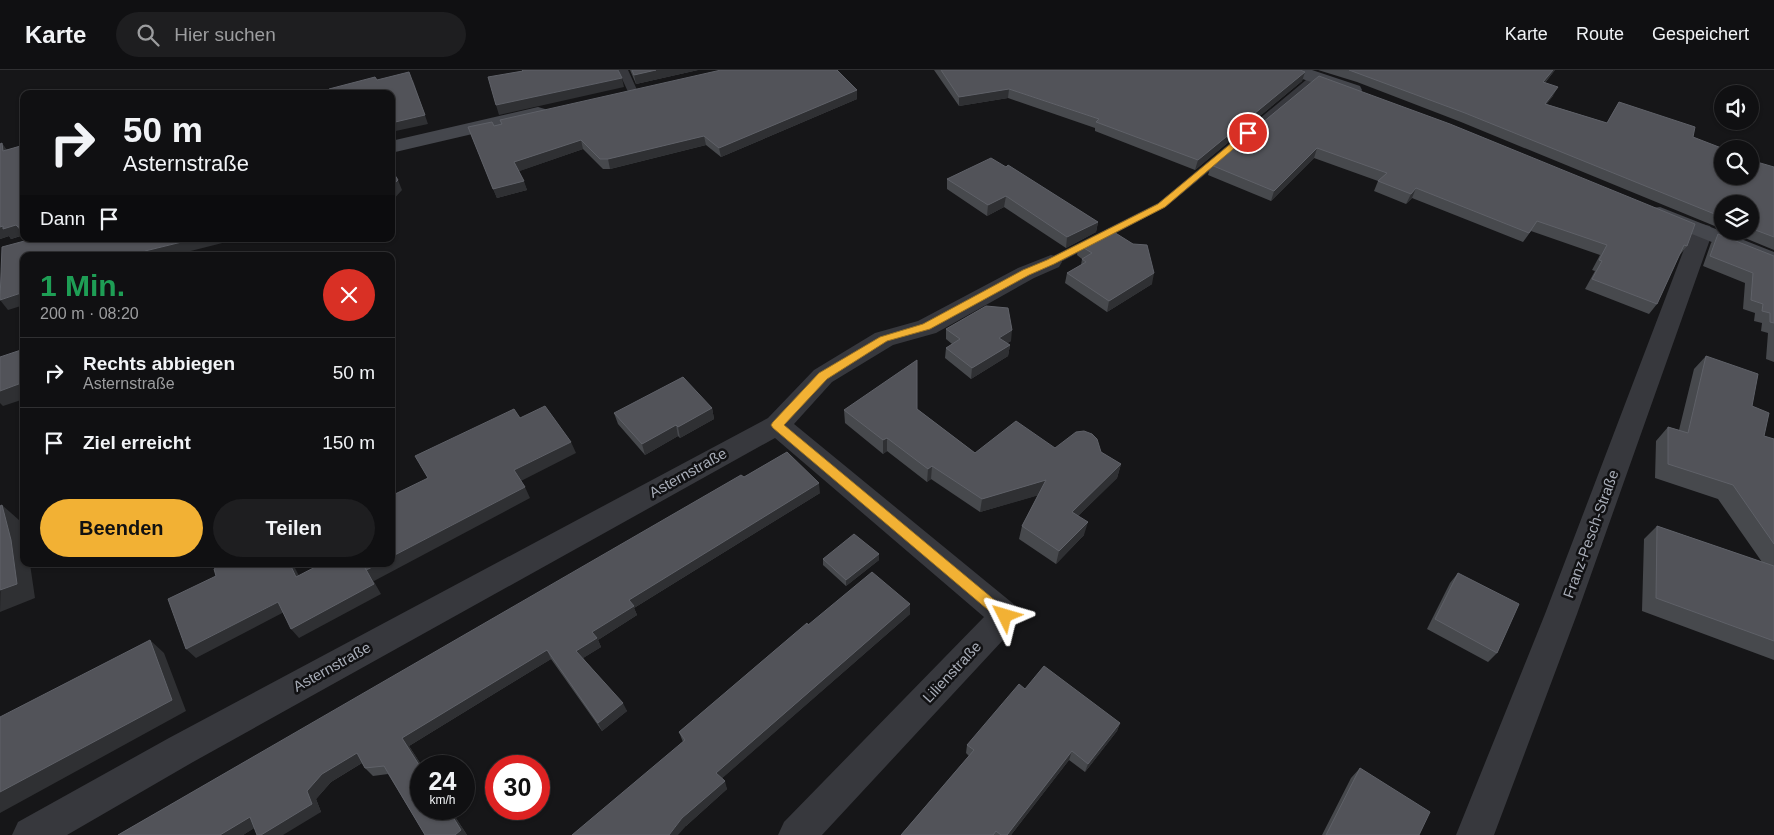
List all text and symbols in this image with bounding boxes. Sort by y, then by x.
search box [116,12,466,57]
text: Karte [25,21,86,48]
icon: search [134,21,162,49]
text: Hier suchen [174,24,276,45]
text: Karte [1505,24,1548,44]
text: Route [1576,24,1624,44]
text: Gespeichert [1652,24,1749,44]
map controls [1714,85,1759,240]
button: sound [1714,85,1759,130]
icon: right [40,110,105,175]
text: 50 m [123,110,203,149]
pin [1227,112,1269,154]
icon: arrive [1234,119,1262,147]
button: search [1714,140,1759,185]
text: Asternstraße [123,151,249,176]
button: layers [1714,195,1759,240]
icon: arrive [95,205,123,233]
text: Dann [40,208,85,229]
text: 1 Min. [40,269,125,302]
button: close [323,269,375,321]
text: 200 m · 08:20 [40,305,139,322]
text: Rechts abbiegen [83,353,235,374]
icon: right [40,359,68,387]
text: 50 m [333,362,375,383]
text: Asternstraße [83,375,175,392]
icon: arrive [40,429,68,457]
text: Ziel erreicht [83,432,191,453]
text: 150 m [322,432,375,453]
street label: Asternstraße [646,444,729,501]
street label: Franz-Pesch-Straße [1559,467,1622,600]
button: Beenden [40,499,203,557]
button: Teilen [213,499,375,557]
position arrow [978,589,1030,641]
street label: Asternstraße [290,638,373,695]
street label: Lilienstraße [919,638,984,706]
speed limit sign: 30 [485,755,550,820]
text: 24 [429,767,456,795]
text: km/h [429,793,456,807]

